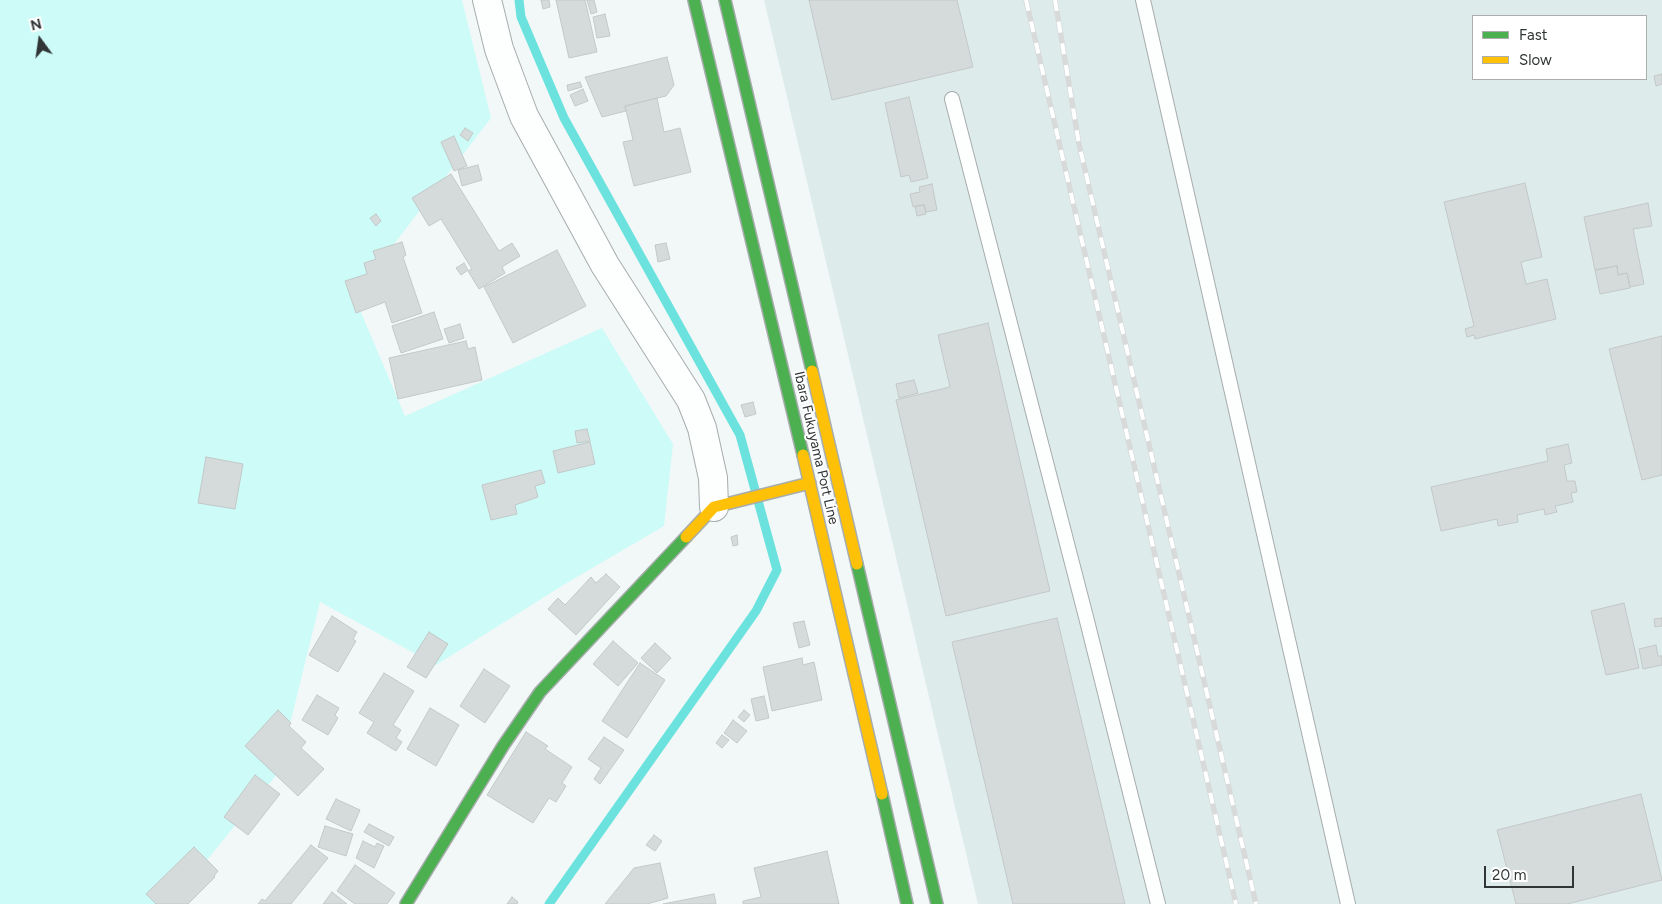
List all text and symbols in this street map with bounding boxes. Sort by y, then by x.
north arrow [15,15,65,65]
text: N [29,15,44,35]
legend [1472,15,1647,80]
text: Fast [1519,26,1547,44]
text: Slow [1519,51,1552,69]
street label: Ibara Fukuyama Port Line [790,370,842,526]
scale bar [1487,856,1577,888]
text: 20 m [1492,866,1526,884]

